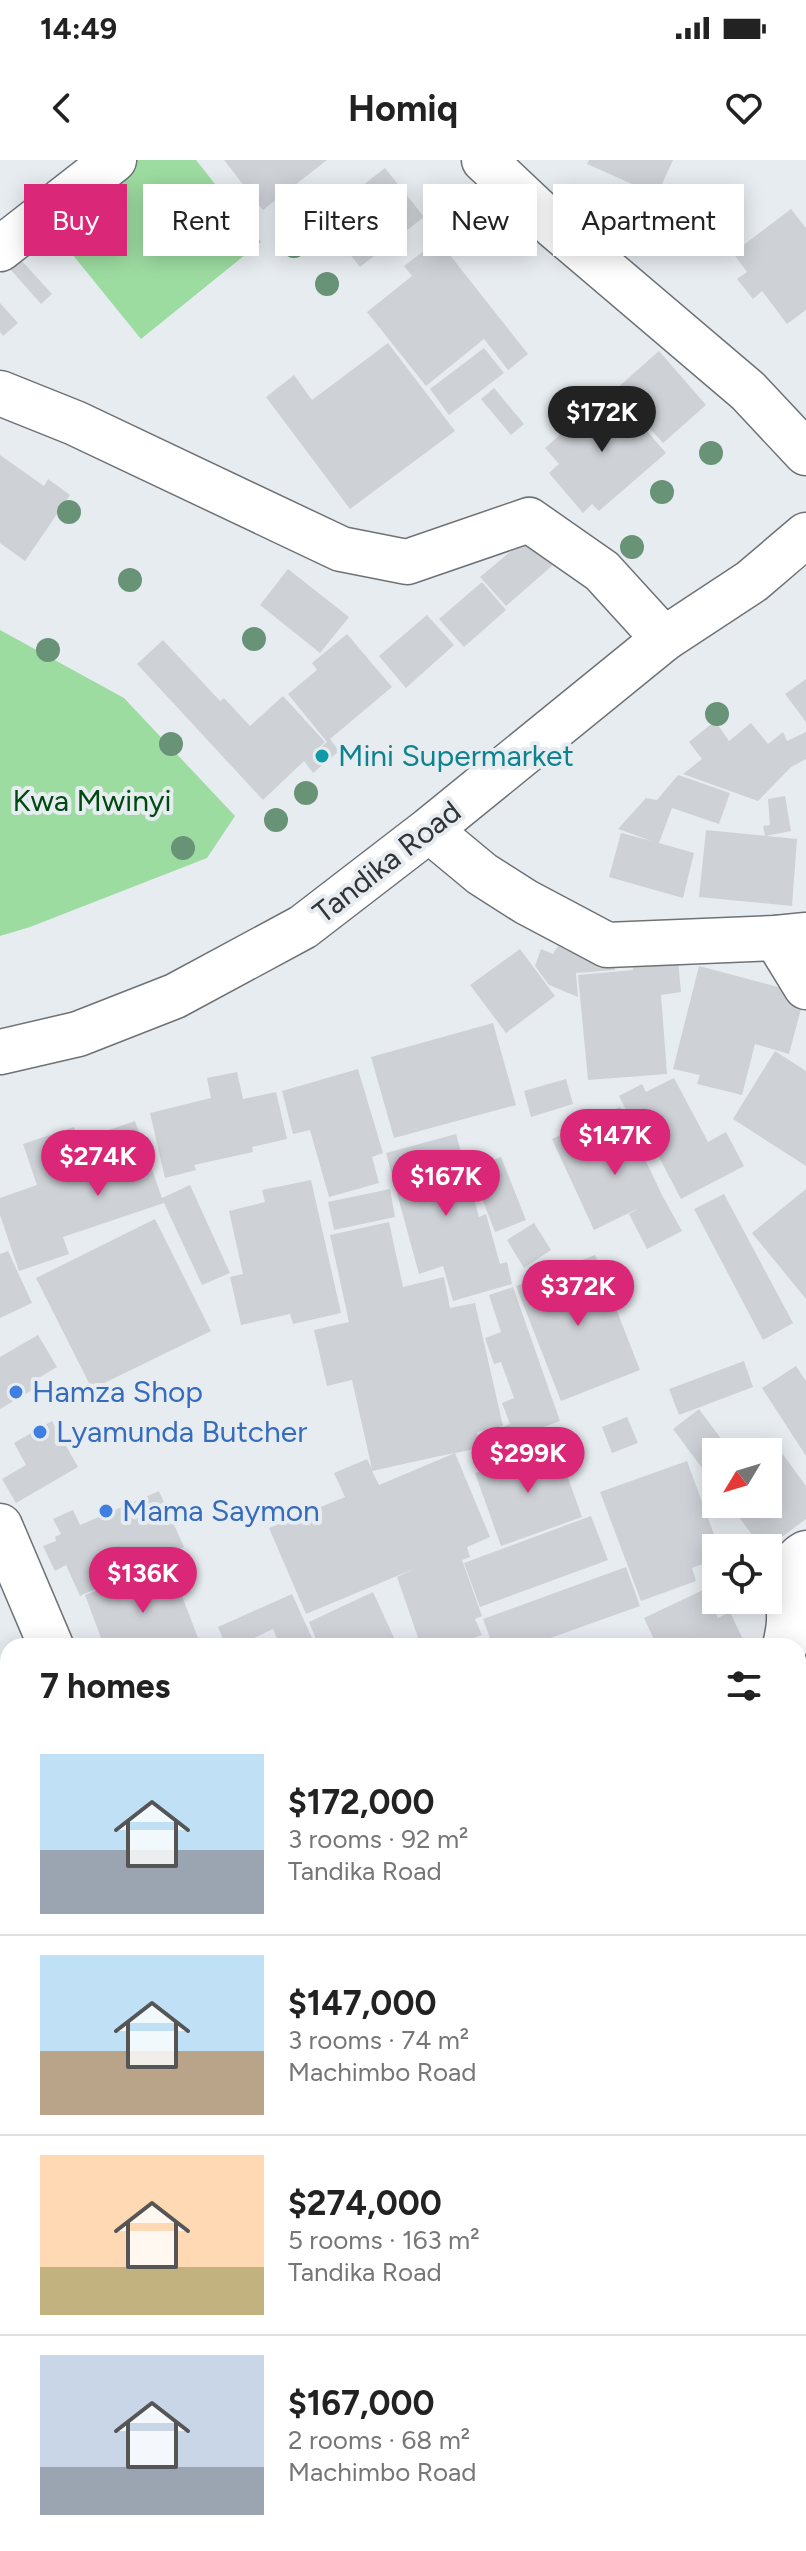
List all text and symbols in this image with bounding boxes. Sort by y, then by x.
text: 14:49 [40,10,117,47]
icon: back [40,86,84,130]
icon: heart [722,86,766,130]
text: Homiq [348,87,458,130]
chip: Buy [24,184,127,256]
chip: Rent [143,184,259,256]
chip: Filters [275,184,407,256]
chip: New [423,184,537,256]
chip: Apartment [553,184,744,256]
pin: $172K [546,386,658,454]
text: $172K [566,396,638,428]
place label: Mini Supermarket [338,737,574,774]
marker: Mini Supermarket [313,747,331,765]
park label: Kwa Mwinyi [12,782,172,819]
street label: Tandika Road [305,792,468,931]
pin: $147K [559,1109,671,1177]
text: $147K [578,1119,652,1151]
pin: $274K [42,1130,154,1198]
text: $274K [59,1140,137,1172]
pin: $167K [390,1150,502,1218]
text: $167K [410,1160,482,1192]
pin: $372K [522,1260,634,1328]
text: $372K [540,1270,616,1302]
place label: Hamza Shop [32,1373,203,1410]
marker: Hamza Shop [7,1383,25,1401]
place label: Lyamunda Butcher [56,1413,307,1450]
marker: Lyamunda Butcher [31,1423,49,1441]
pin: $299K [472,1427,584,1495]
text: $299K [490,1437,566,1469]
north arrow [702,1438,782,1518]
map controls [702,1438,782,1614]
place label: Mama Saymon [122,1492,320,1529]
marker: Mama Saymon [97,1502,115,1520]
button: locate [702,1534,782,1614]
pin: $136K [87,1547,199,1615]
text: $136K [107,1557,179,1589]
icon: filters [722,1664,766,1708]
text: 7 homes [40,1666,170,1707]
text: $172,000 [288,1782,435,1823]
icon: home [104,1786,200,1882]
text: 3 rooms · 92 m² [288,1823,468,1855]
text: Tandika Road [288,1855,442,1887]
text: $147,000 [288,1983,436,2024]
icon: home [104,1987,200,2083]
text: 3 rooms · 74 m² [288,2024,469,2056]
text: Machimbo Road [288,2056,477,2088]
text: $274,000 [288,2183,442,2224]
icon: home [104,2187,200,2283]
text: 5 rooms · 163 m² [288,2224,480,2256]
text: Tandika Road [288,2256,442,2288]
text: $167,000 [288,2383,435,2424]
icon: home [104,2387,200,2483]
text: 2 rooms · 68 m² [288,2424,470,2456]
text: Machimbo Road [288,2456,477,2488]

